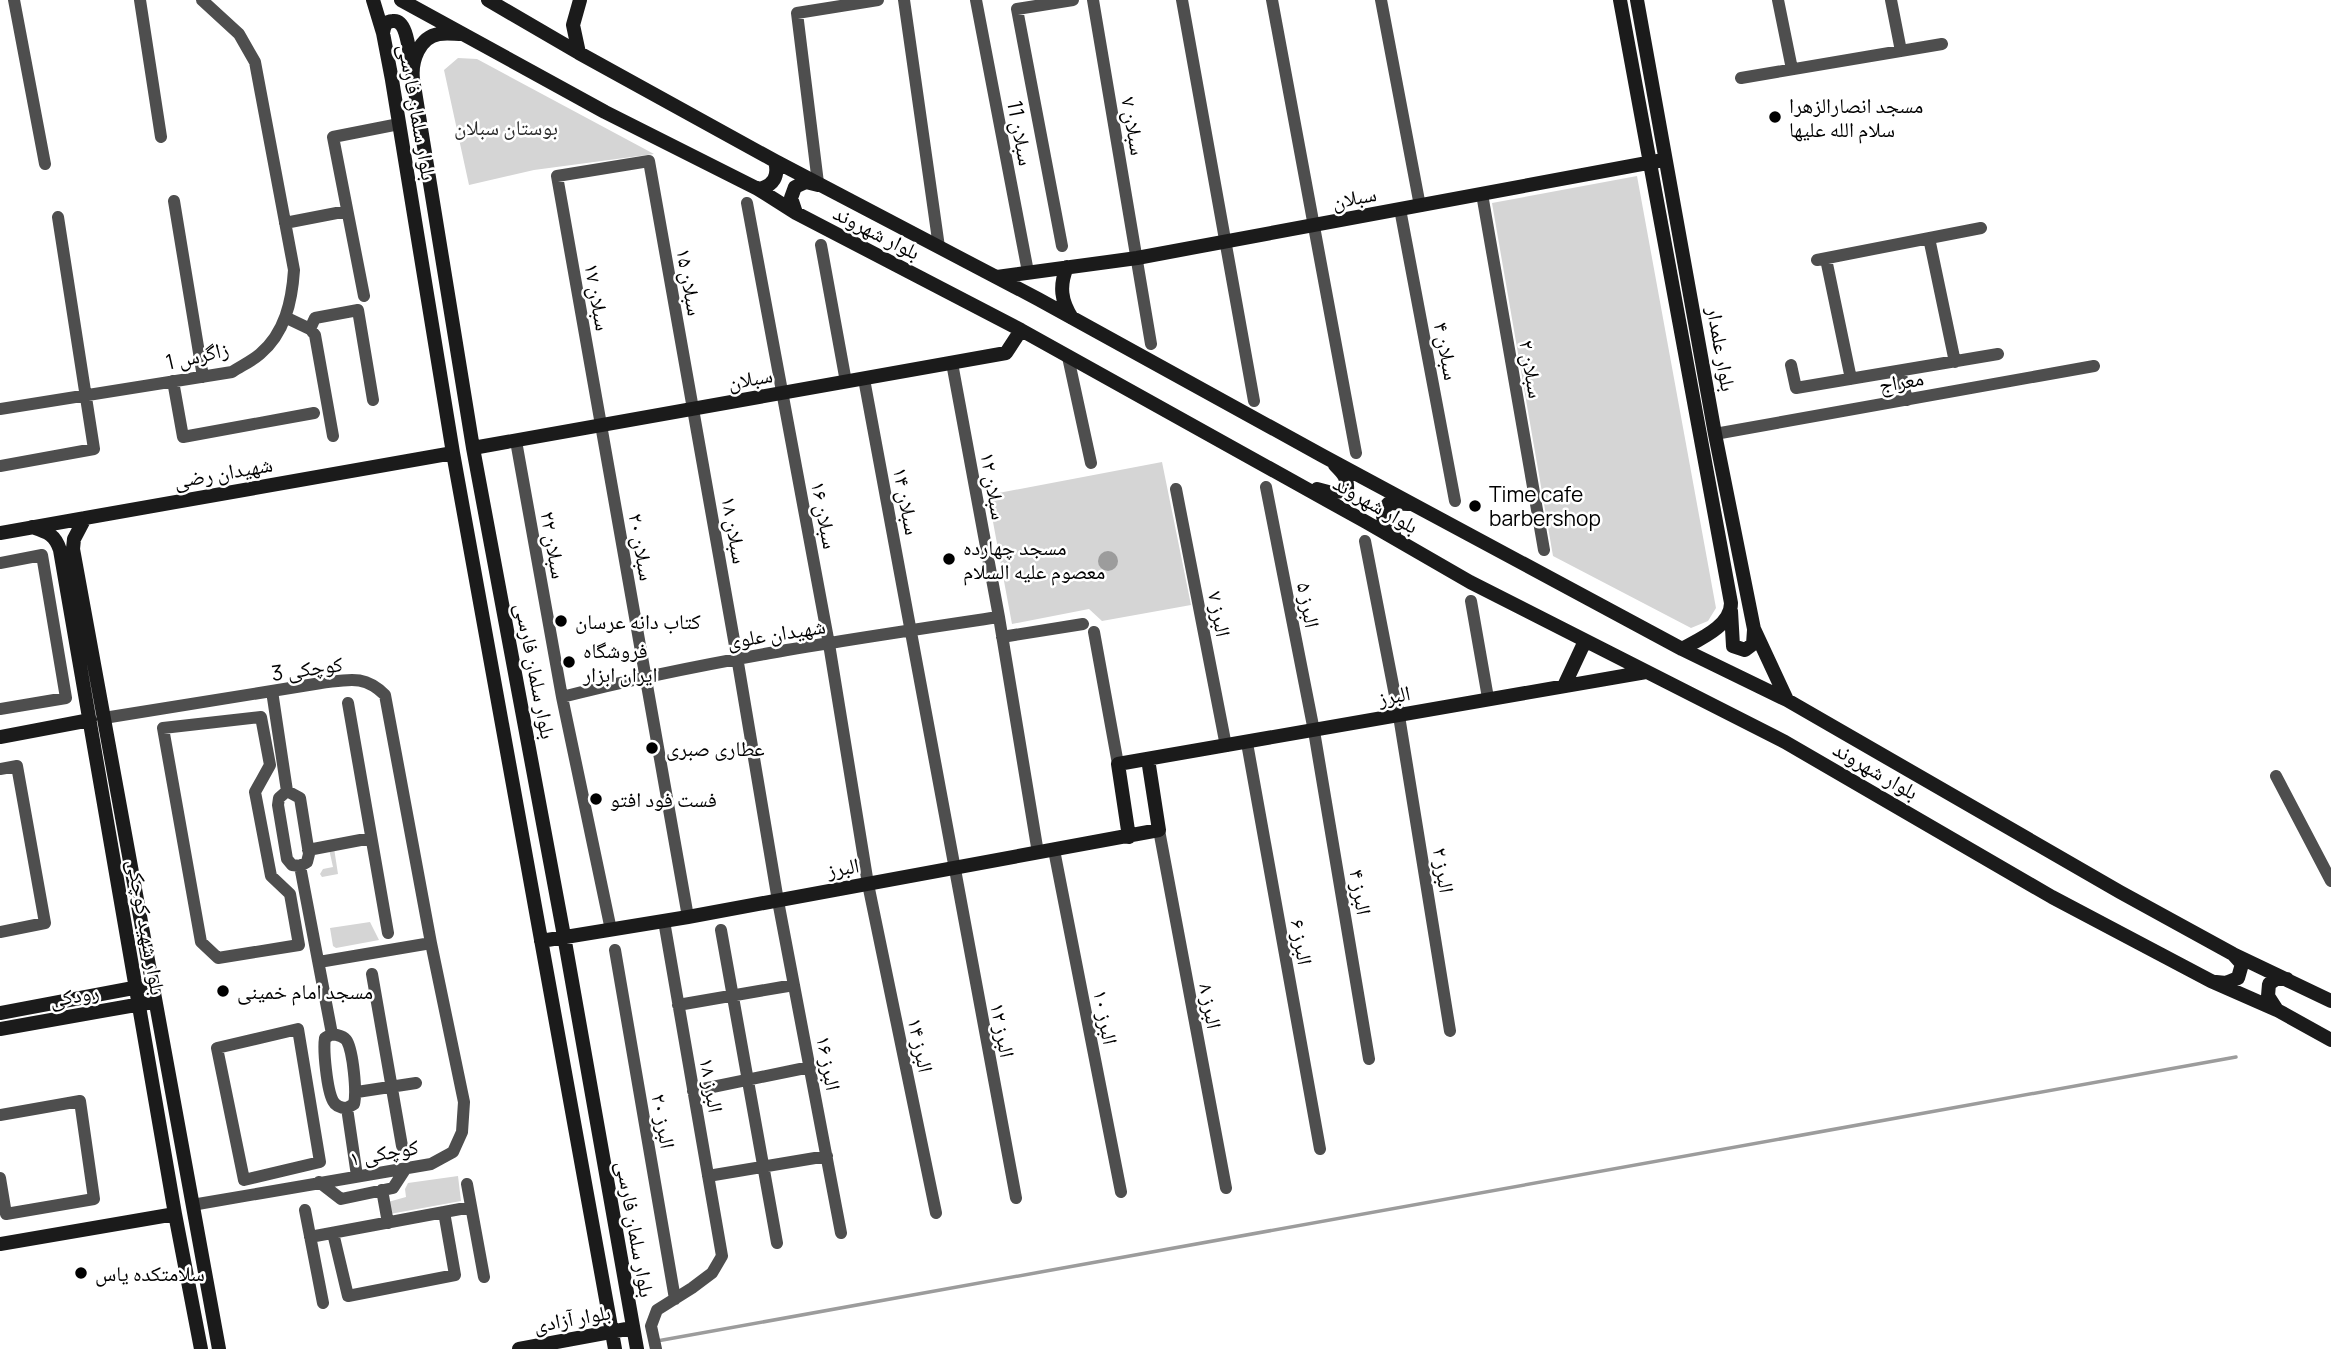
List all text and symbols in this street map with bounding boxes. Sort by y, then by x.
street label: بلوار سلمان فارسی [392,42,444,182]
place label: مسجد انصارالزهرا سلام الله علیها [1789,91,1923,144]
street label: سبلان ۷ [1115,95,1153,157]
street label: سبلان 11 [1001,98,1041,168]
marker: مسجد انصارالزهرا سلام الله علیها [1767,109,1783,125]
park label: بوستان سبلان [454,113,558,141]
street label: سبلان [1329,179,1379,215]
street label: بلوار شهروند [829,198,925,266]
street label: سبلان ۱۵ [670,246,710,318]
street label: سبلان ۱۷ [578,261,618,333]
street label: بلوار علمدار [1701,303,1743,394]
street label: سبلان ۴ [1428,320,1466,382]
street label: زاگرس 1 [163,334,231,376]
street label: سبلان ۲ [1513,338,1551,400]
street label: سبلان [725,360,775,396]
street label: معراج [1876,363,1926,399]
street label: شهیدان رضی [171,450,275,494]
street label: سبلان ۱۲ [974,450,1014,522]
street label: سبلان ۱۴ [887,465,927,537]
street label: بلوار شهروند [1328,468,1424,540]
street label: سبلان ۱۶ [805,479,845,551]
place label: Time cafe barbershop [1489,480,1601,532]
street label: سبلان ۱۸ [715,494,755,566]
marker: Time cafe barbershop [1467,498,1483,514]
street label: سبلان ۲۲ [534,509,574,581]
street label: سبلان ۲۰ [622,511,662,583]
place label: مسجد چهارده معصوم علیه السلام [963,533,1105,586]
marker: مسجد چهارده معصوم علیه السلام [941,551,957,567]
street label: البرز ۵ [1291,580,1327,630]
street label: البرز ۷ [1202,589,1238,639]
street label: بلوار سلمان فارسی [509,601,563,741]
place label: کتاب دانه عرسان [575,607,701,635]
street label: شهیدان علوی [725,611,827,655]
marker: کتاب دانه عرسان [553,613,569,629]
place label: فروشگاه ایران ابزار [582,636,658,688]
street label: کوچکی 3 [270,649,345,687]
marker: فروشگاه ایران ابزار [561,654,577,670]
street label: البرز [1375,678,1412,712]
place label: عطاری صبری [666,734,765,762]
street label: بلوار شهروند [1828,734,1924,806]
marker: عطاری صبری [644,740,660,756]
place label: فست فود افتو [610,785,717,813]
marker: فست فود افتو [588,791,604,807]
street label: البرز ۲ [1427,845,1461,895]
street label: البرز [824,850,861,884]
street label: بلوار شهید کوچکی [121,857,173,997]
street label: البرز ۴ [1343,867,1379,917]
street label: البرز ۶ [1284,917,1320,967]
street label: رودکی [47,977,101,1013]
place label: مسجد امام خمینی [237,977,373,1006]
street label: البرز ۸ [1193,981,1229,1031]
marker: مسجد امام خمینی [215,983,231,999]
street label: البرز ۱۰ [1087,987,1125,1047]
street label: البرز ۱۲ [984,1000,1022,1060]
street label: البرز ۱۴ [902,1015,940,1075]
street label: البرز ۱۶ [810,1033,848,1093]
street label: البرز ۱۸ [693,1055,731,1115]
street label: البرز ۲۰ [645,1091,683,1151]
street label: کوچکی ۱ [347,1132,421,1172]
street label: بلوار سلمان فارسی [610,1159,662,1299]
place label: سلامتکده یاس [95,1259,205,1287]
marker: سلامتکده یاس [73,1265,89,1281]
street label: بلوار آزادی [531,1297,613,1339]

